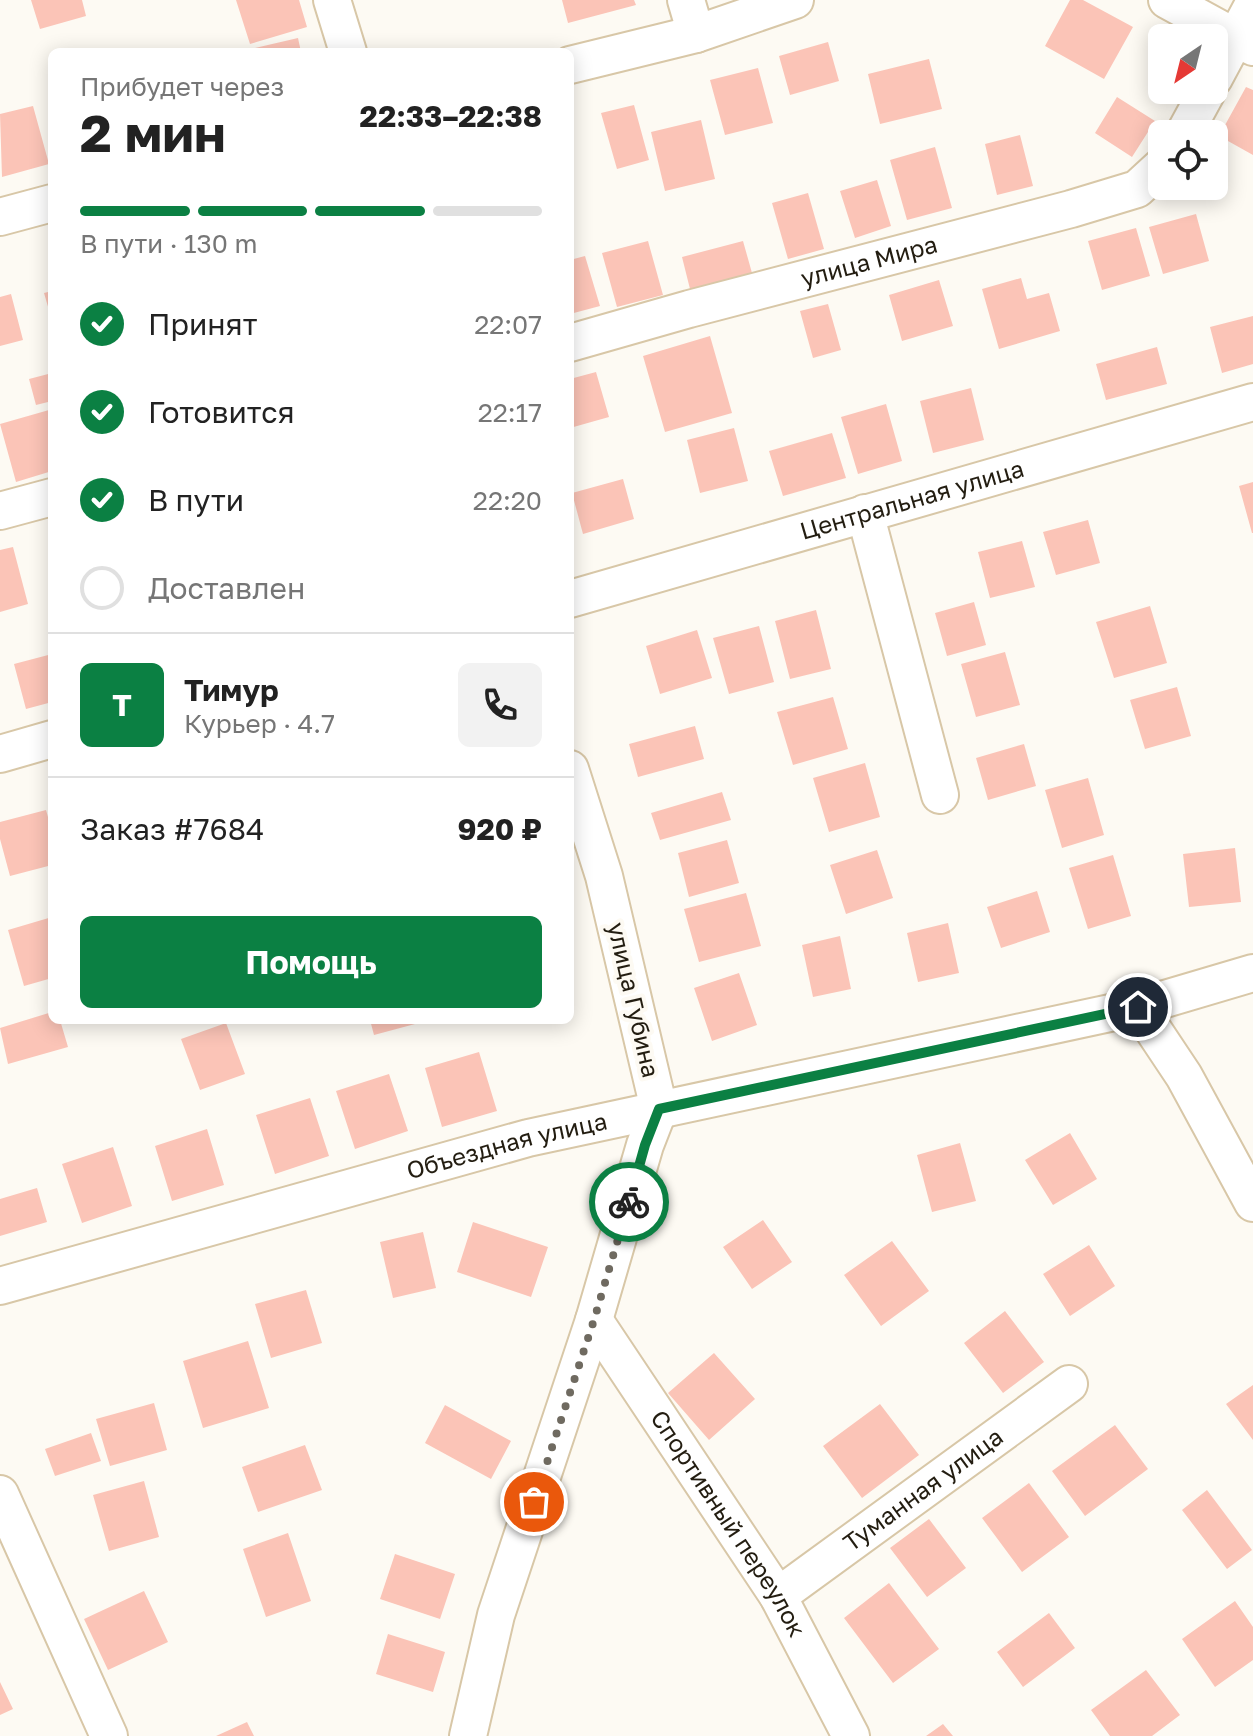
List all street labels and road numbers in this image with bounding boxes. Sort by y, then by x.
street label: улица Мира [797,229,940,292]
street label: Центральная улица [796,453,1027,545]
street label: улица Губина [603,919,666,1080]
street label: Объездная улица [403,1105,610,1184]
street label: Спортивный переулок [645,1404,813,1642]
street label: Туманная улица [837,1421,1008,1556]

